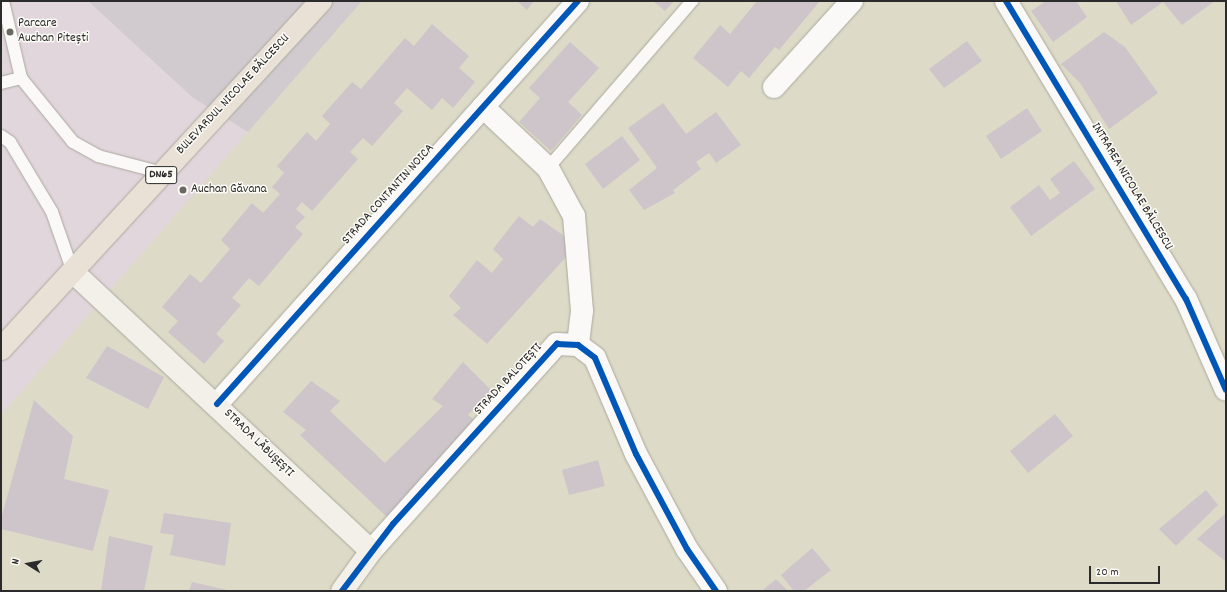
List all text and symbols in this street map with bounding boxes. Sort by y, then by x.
place label: Parcare Auchan Pitești [18,17,88,48]
marker: Parcare Auchan Pitești [5,27,15,37]
street label: BULEVARDUL NICOLAE BĂLCESCU [174,31,294,159]
street label: INTRAREA NICOLAE BĂLCESCU [1087,120,1175,254]
street label: STRADA CONTANTIN NOICA [340,141,438,249]
road number: DN65 [145,165,177,185]
place label: Auchan Găvana [191,182,267,198]
marker: Auchan Găvana [178,185,188,195]
street label: STRADA BALOTEȘTI [472,341,546,419]
street label: STRADA LĂBUȘEȘTI [220,407,296,481]
north arrow [8,544,48,584]
text: N [8,558,25,566]
scale bar [1091,558,1162,584]
text: 20 m [1096,564,1119,581]

